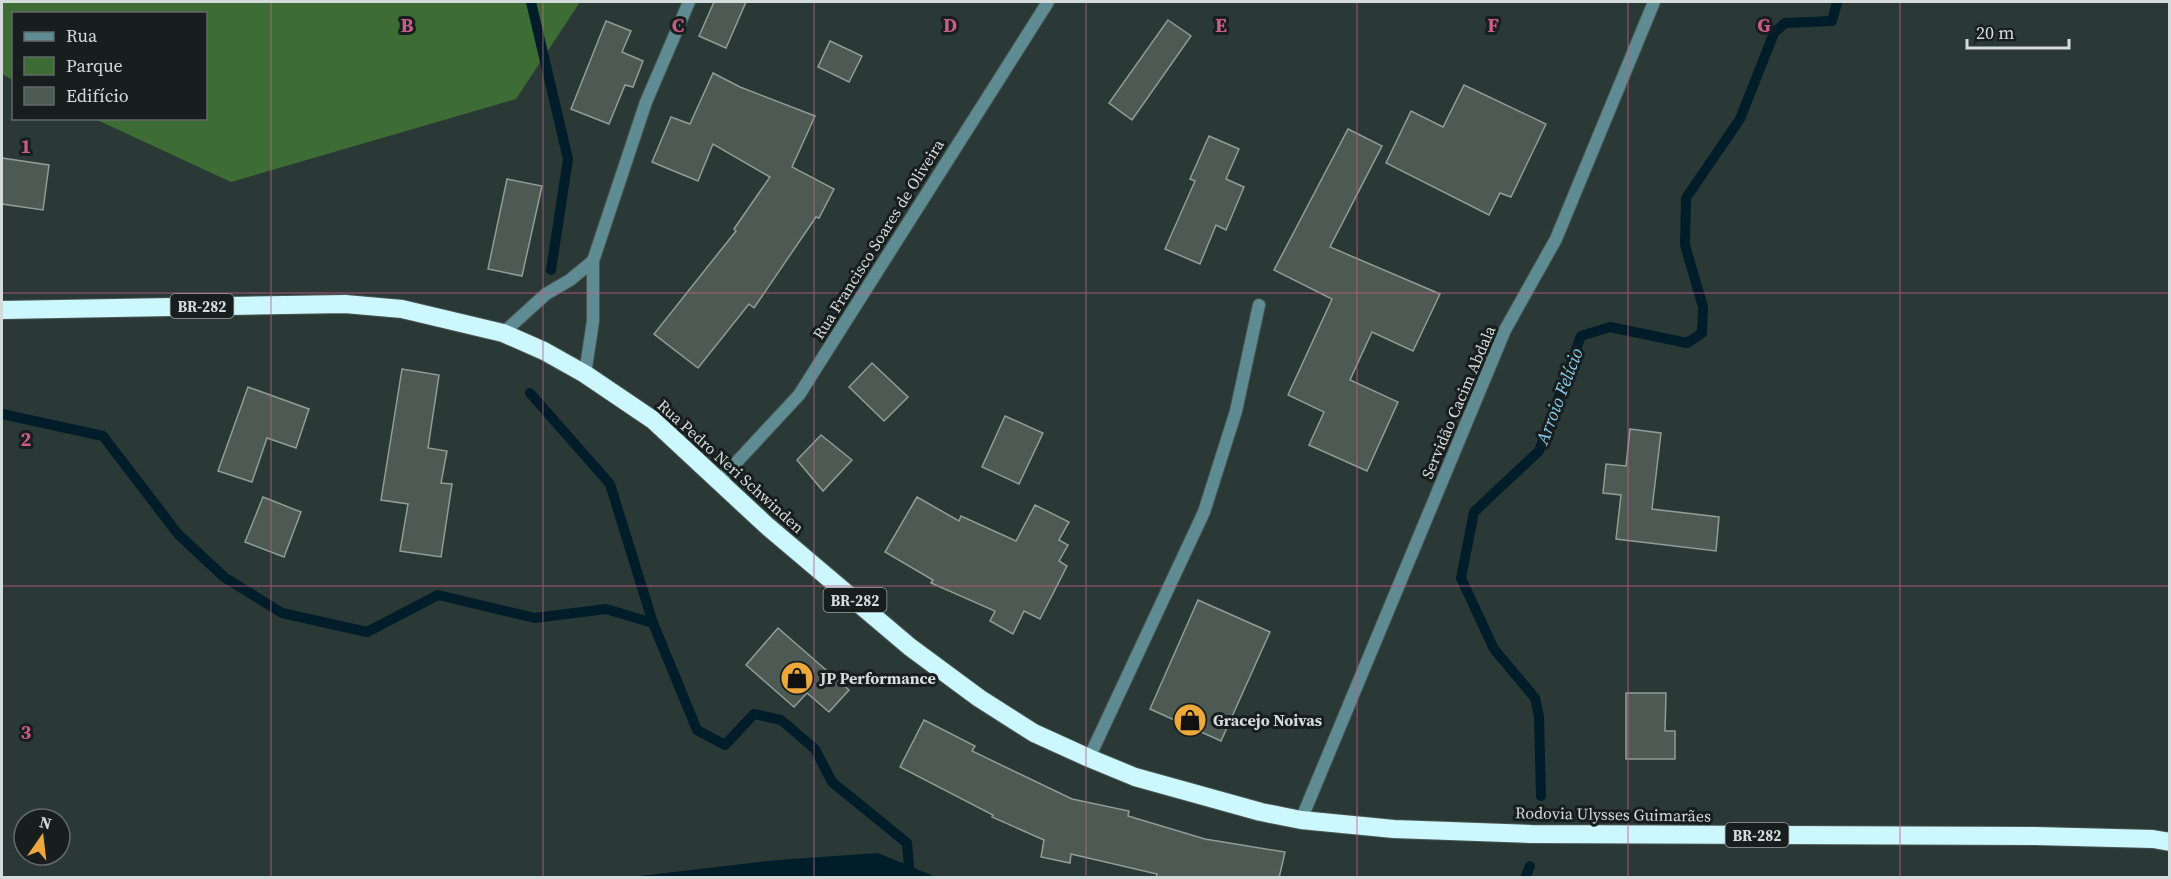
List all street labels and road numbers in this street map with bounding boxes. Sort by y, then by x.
street label: Rua Francisco Soares de Oliveira [807,134,949,343]
road number: BR-282 [170,294,234,318]
street label: Servidão Cacim Abdala [1416,321,1501,482]
street label: Rua Pedro Neri Schwinden [653,394,809,538]
road number: BR-282 [824,588,886,612]
street label: Rodovia Ulysses Guimarães [1515,801,1711,827]
road number: BR-282 [1726,823,1788,847]

